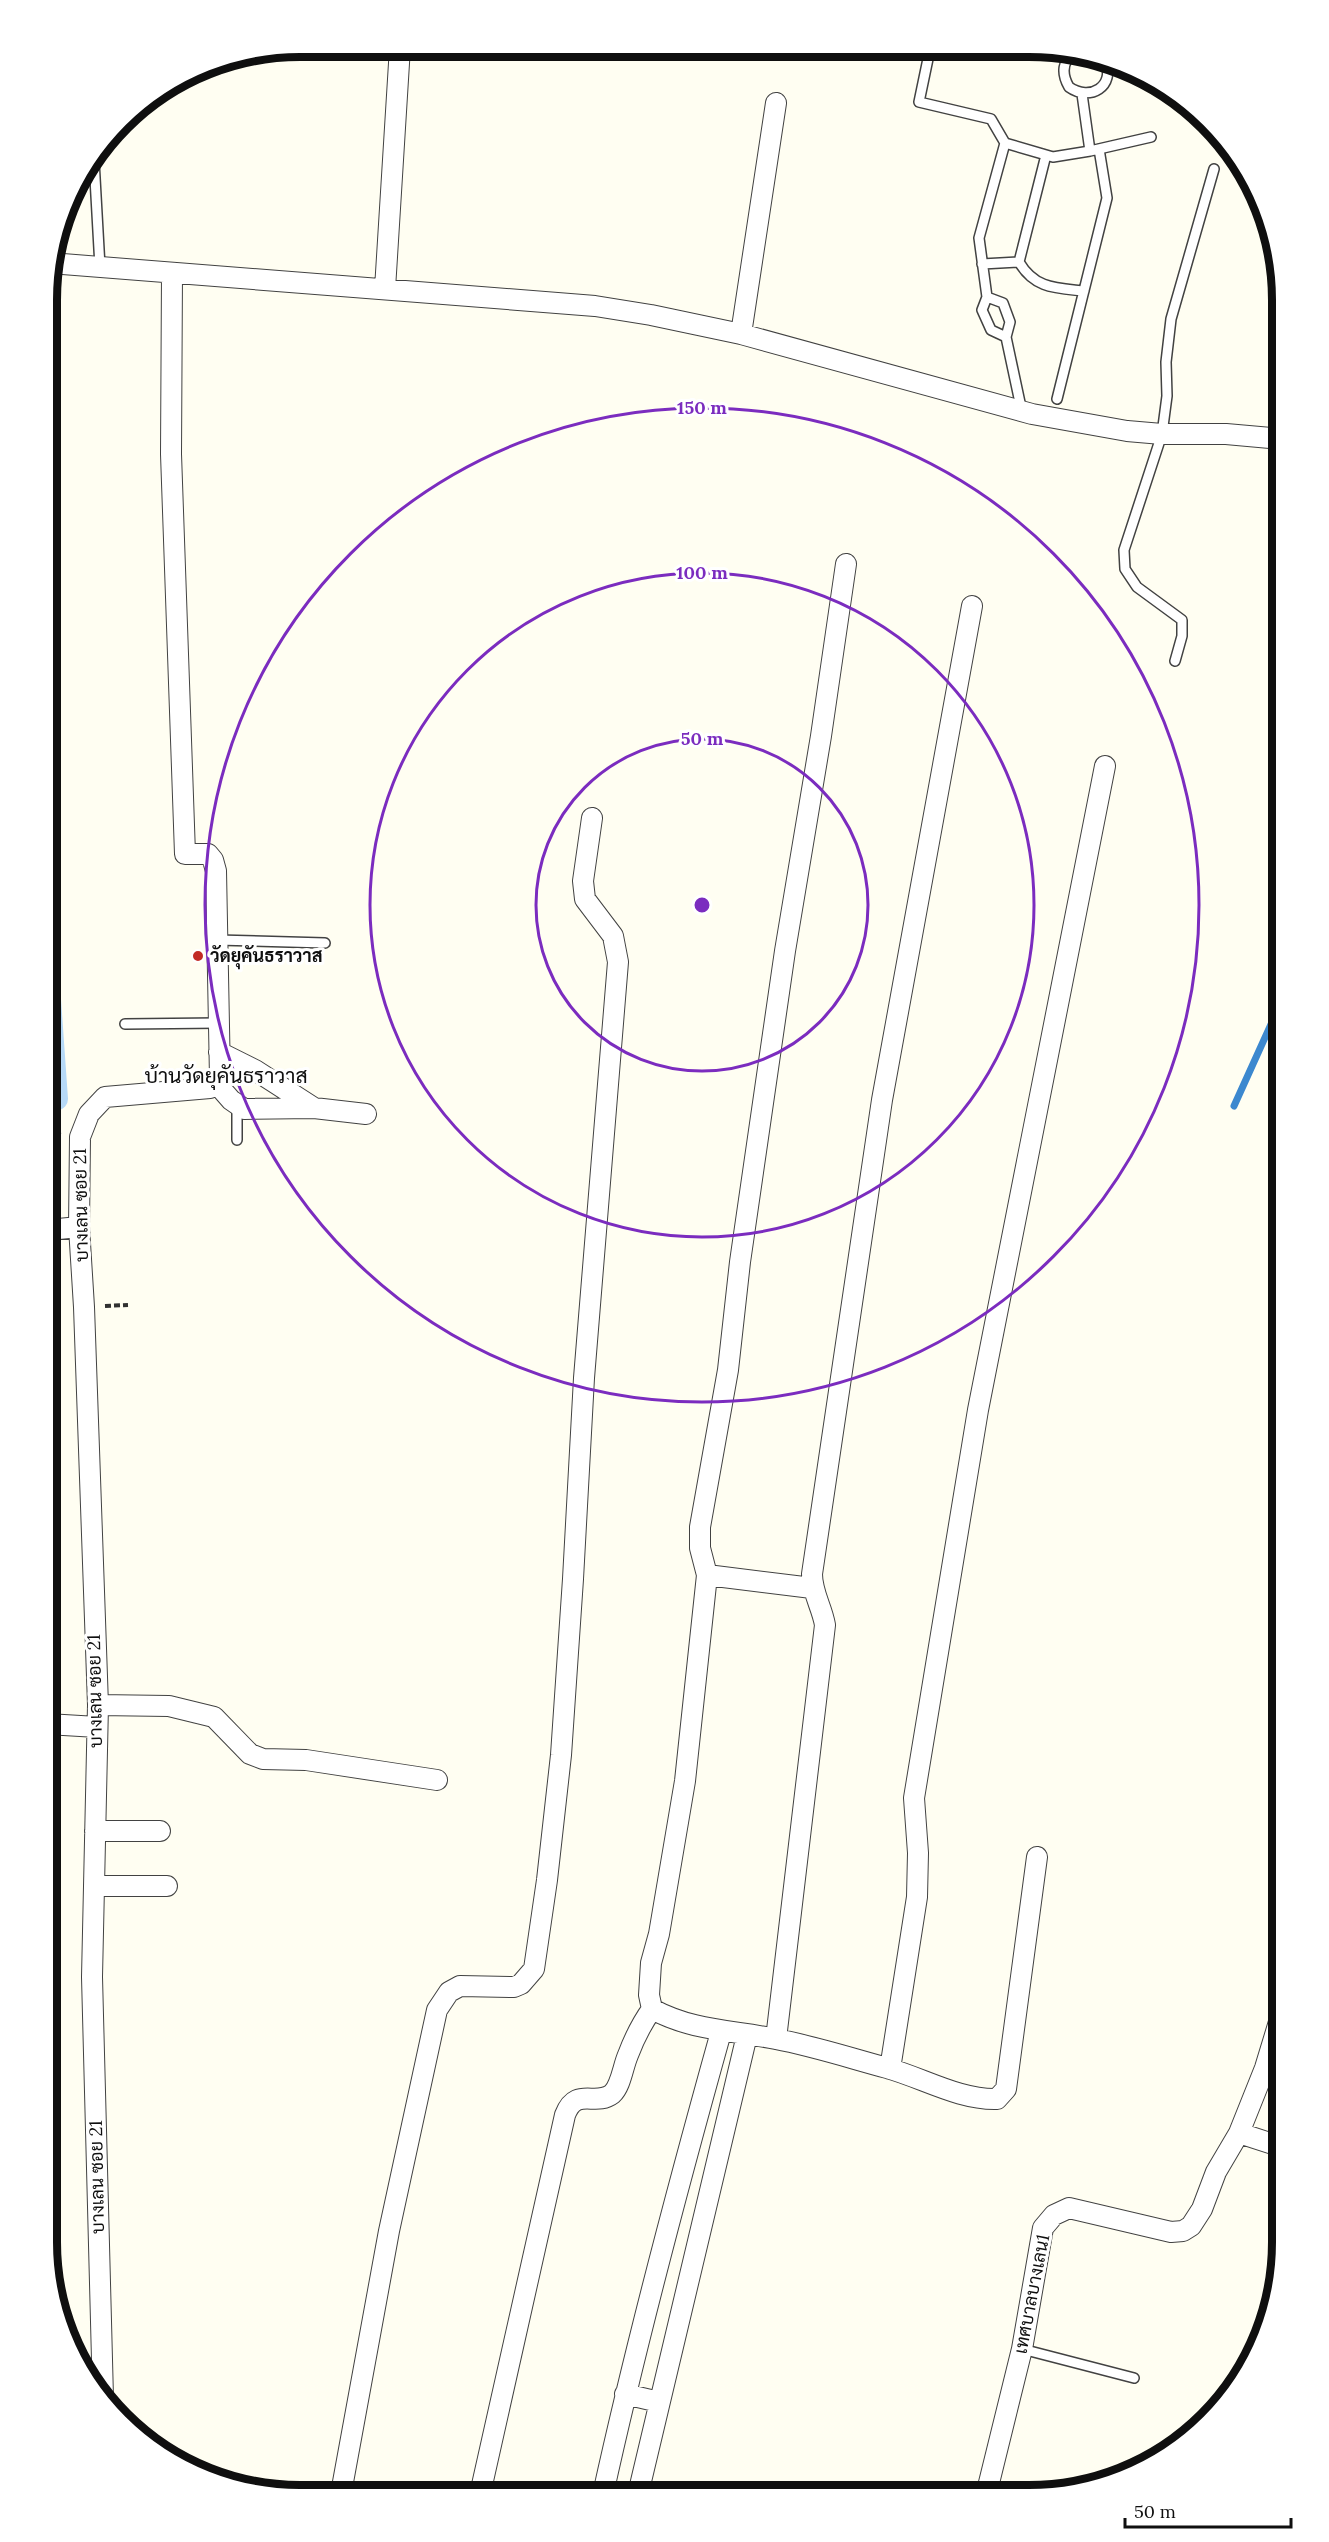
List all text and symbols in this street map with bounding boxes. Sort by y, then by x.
text: 150 m [677,396,727,419]
text: 100 m [676,561,728,584]
text: 50 m [681,727,724,750]
centre of rings [692,895,712,915]
place label: วัดยุคันธราวาส [210,944,323,970]
marker: วัดยุคันธราวาส [191,949,205,963]
district label: บ้านวัดยุคันธราวาส [144,1062,308,1090]
street label: บางเลน ซอย 21 [68,1148,93,1262]
street label: บางเลน ซอย 21 [82,1634,107,1748]
street label: บางเลน ซอย 21 [84,2120,109,2234]
street label: เทศบาลบางเลน1 [1009,2232,1054,2356]
scale bar [1125,2491,1292,2529]
text: 50 m [1134,2500,1176,2523]

